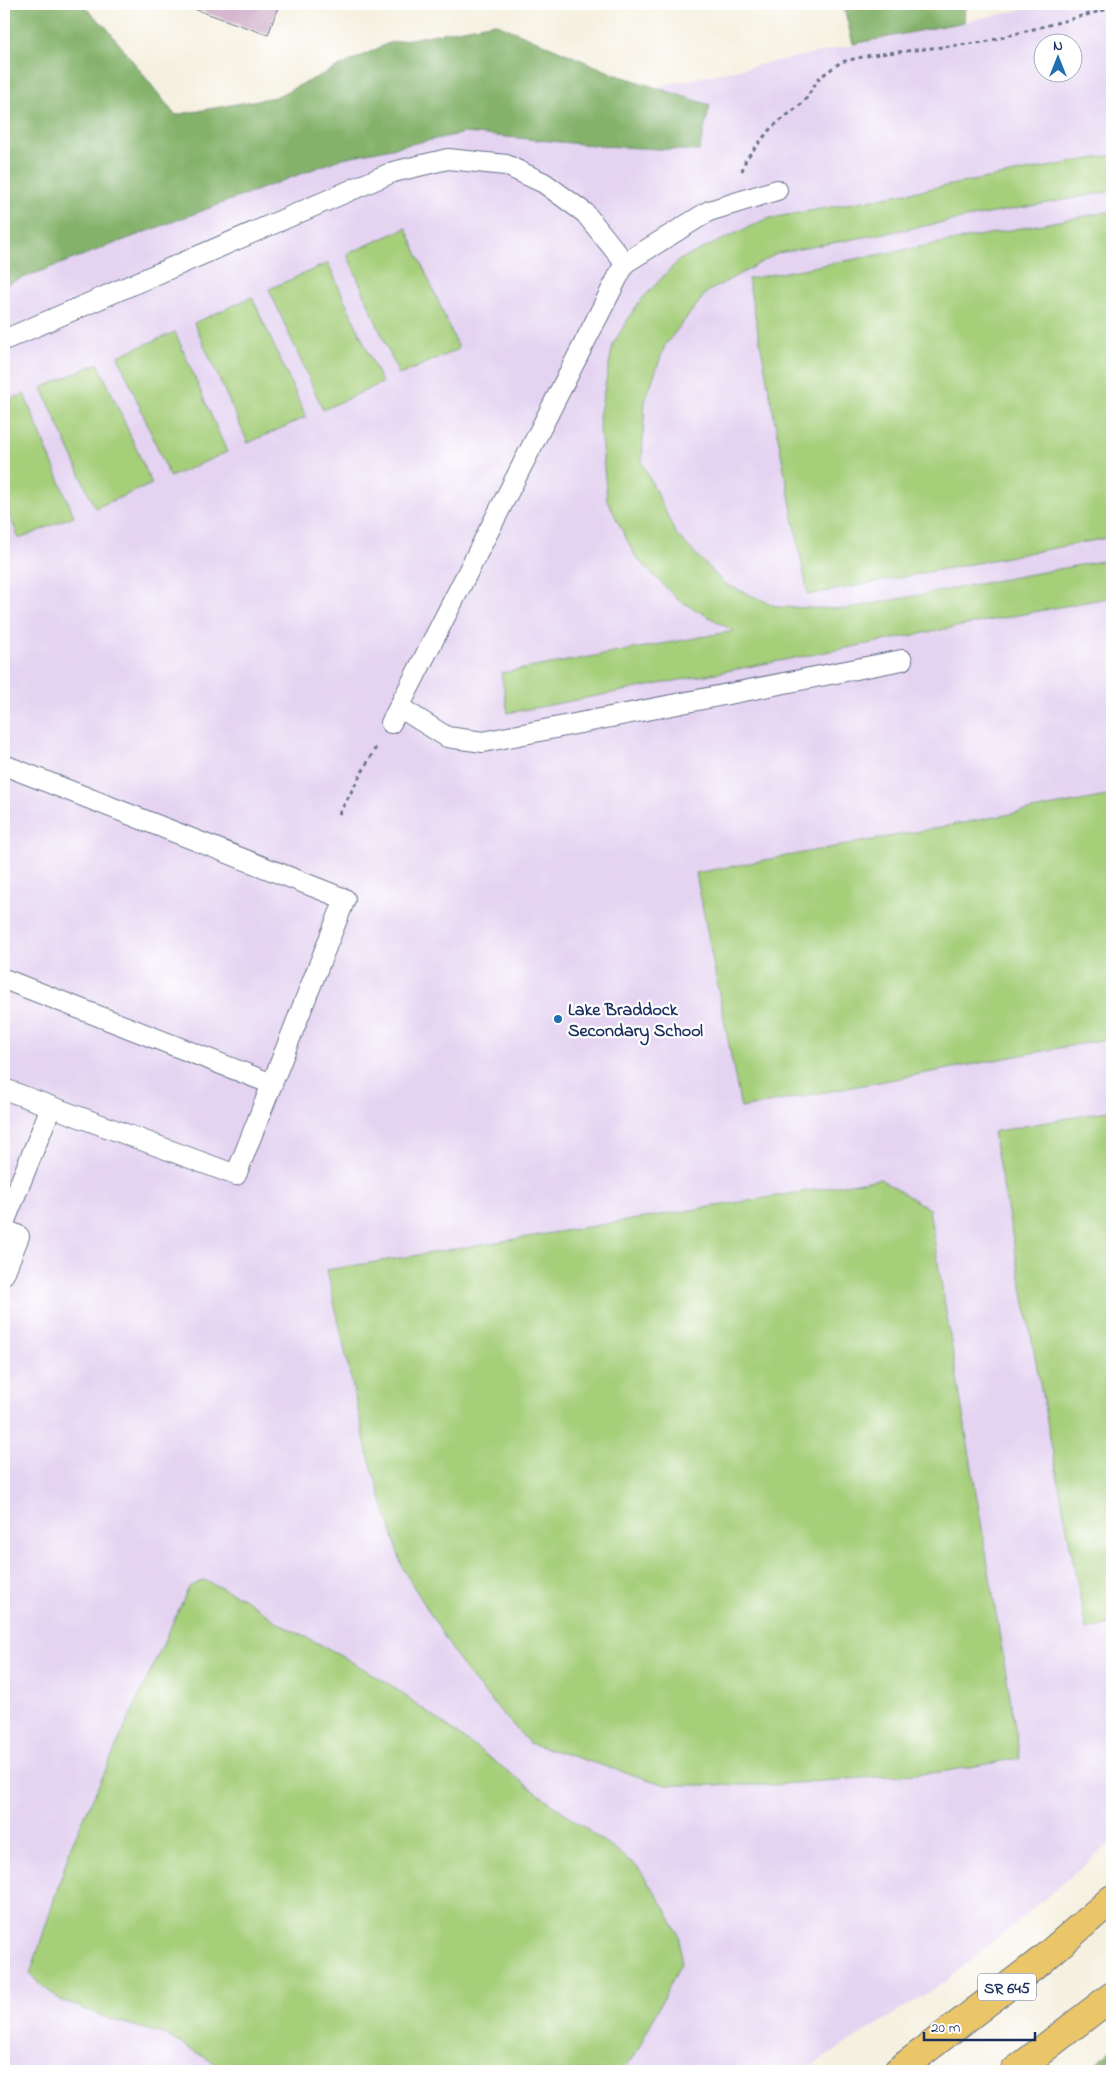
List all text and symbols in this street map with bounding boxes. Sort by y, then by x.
north arrow [1034,32,1084,82]
text: N [1053,36,1063,57]
place label: Lake Braddock Secondary School [568,998,703,1046]
marker: Lake Braddock Secondary School [552,1013,564,1025]
road number: SR 645 [978,1974,1036,2000]
scale bar [924,2010,1035,2042]
text: 20 m [931,2017,961,2039]

